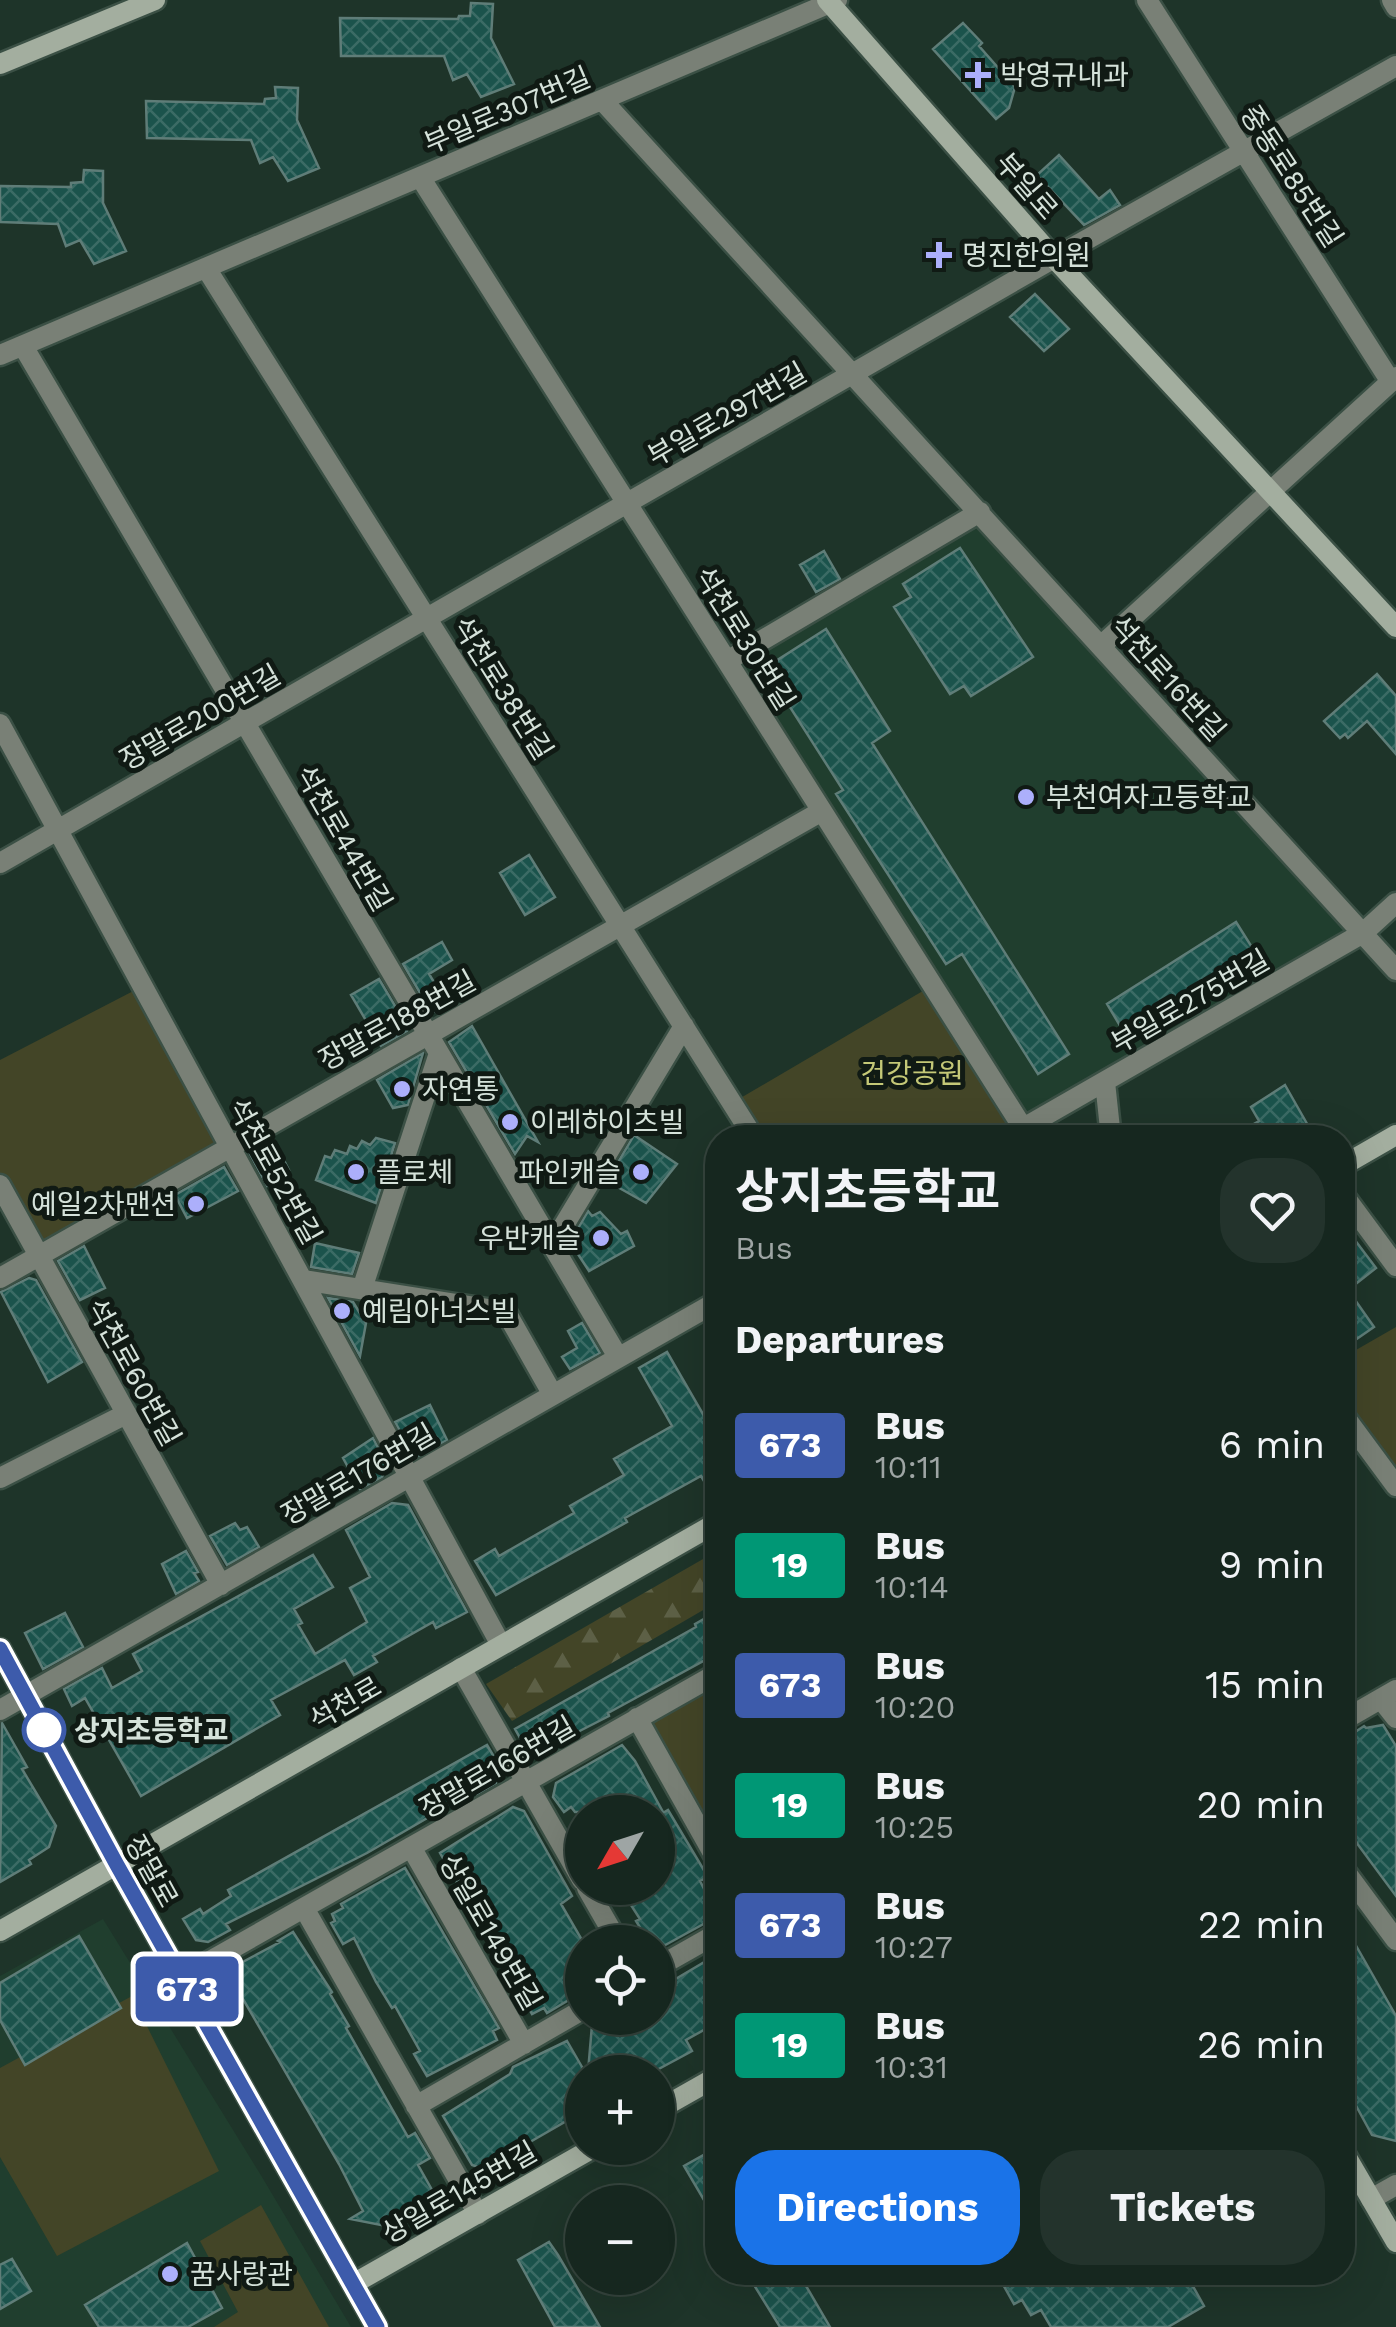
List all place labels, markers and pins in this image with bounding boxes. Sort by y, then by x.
place label: 박영규내과 [1000,59,1129,92]
marker: 박영규내과 [965,62,991,88]
place label: 명진한의원 [962,239,1091,272]
marker: 명진한의원 [926,242,952,268]
place label: 부천여자고등학교 [1046,781,1252,814]
marker: 부천여자고등학교 [1015,786,1037,808]
place label: 자연통 [422,1073,499,1106]
marker: 자연통 [391,1078,413,1100]
place label: 이레하이츠빌 [530,1106,685,1139]
marker: 이레하이츠빌 [499,1111,521,1133]
place label: 플로체 [376,1156,453,1189]
place label: 파인캐슬 [518,1156,621,1189]
marker: 플로체 [345,1161,367,1183]
marker: 파인캐슬 [630,1161,652,1183]
place label: 예일2차맨션 [31,1188,176,1221]
marker: 예일2차맨션 [185,1193,207,1215]
place label: 우반캐슬 [478,1222,581,1255]
marker: 우반캐슬 [590,1227,612,1249]
place label: 예림아너스빌 [362,1295,517,1328]
marker: 예림아너스빌 [331,1300,353,1322]
marker: 상지초등학교 [23,1709,65,1751]
place label: 상지초등학교 [74,1714,229,1747]
place label: 꿈사랑관 [190,2258,293,2291]
marker: 꿈사랑관 [159,2263,181,2285]

